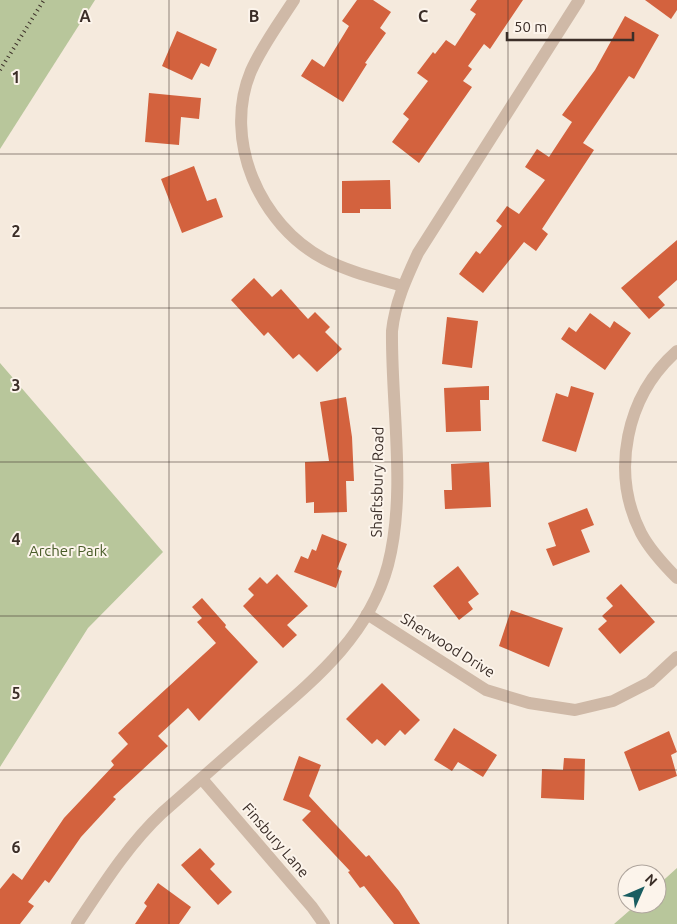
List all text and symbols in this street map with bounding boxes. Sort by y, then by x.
text: A [79,7,91,25]
text: B [249,7,259,25]
text: C [418,7,428,25]
scale bar [507,10,633,42]
text: 50 m [514,18,547,35]
text: 1 [11,68,21,86]
text: 2 [11,222,21,240]
text: 3 [11,376,21,394]
street label: Shaftsbury Road [368,426,386,538]
text: 4 [11,530,21,548]
park label: Archer Park [29,542,108,559]
street label: Sherwood Drive [398,609,498,681]
text: 5 [11,684,21,702]
street label: Finsbury Lane [239,799,313,881]
text: 6 [11,838,21,856]
north arrow [617,864,667,914]
text: N [642,870,661,889]

